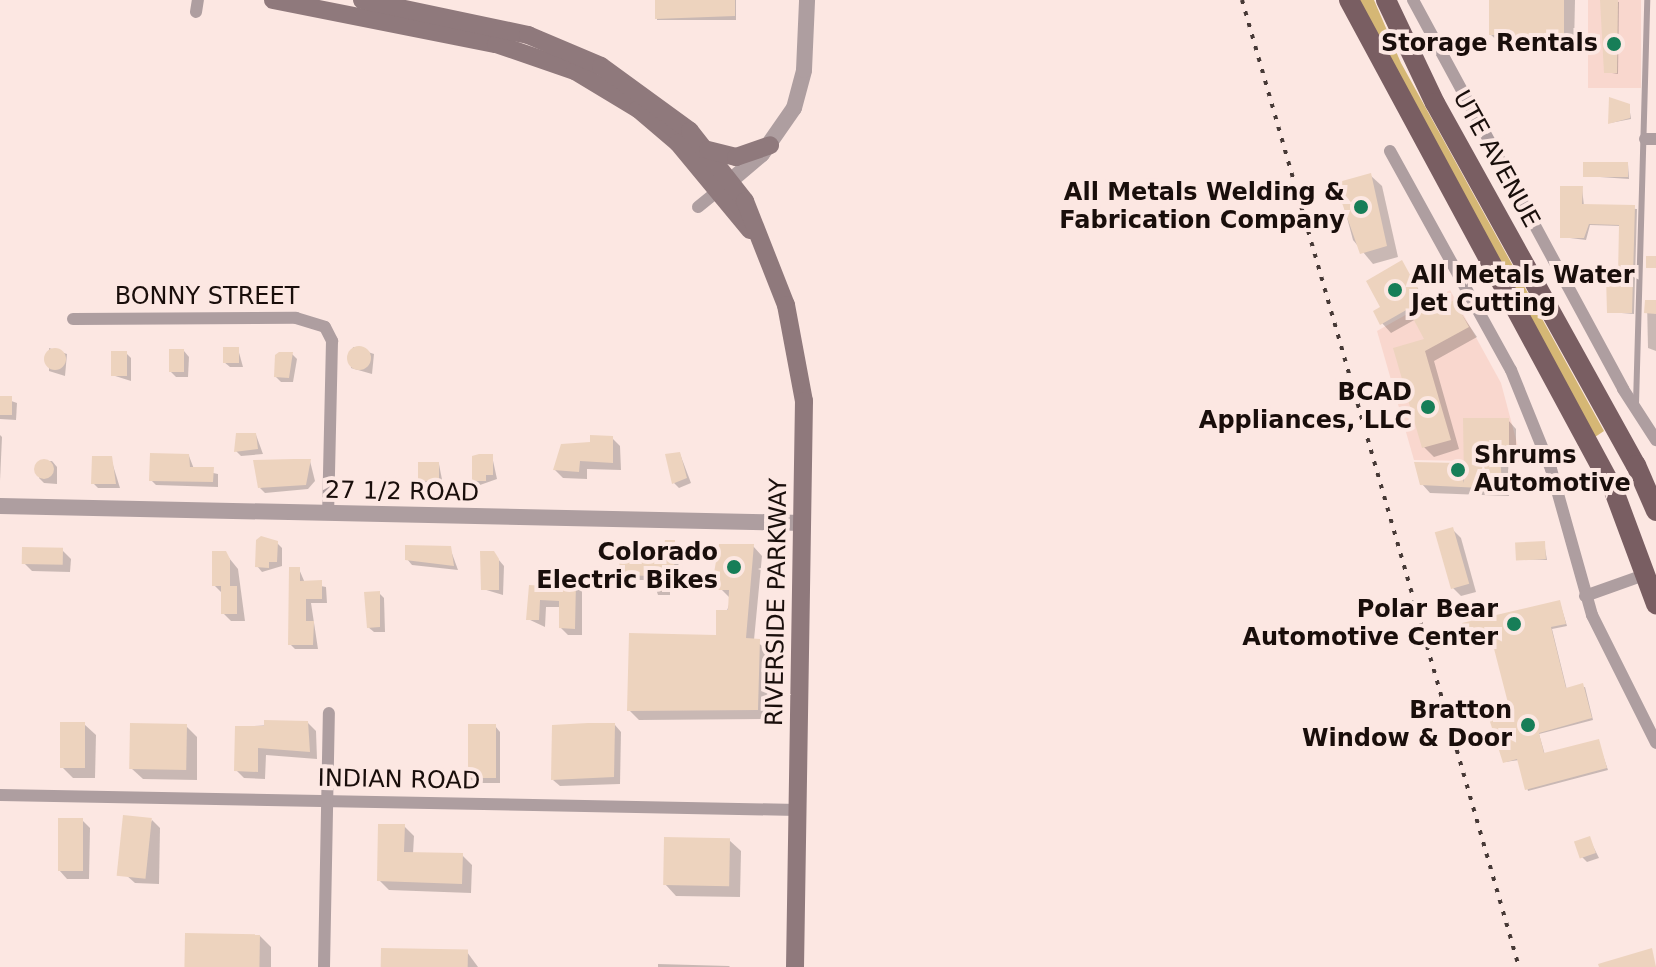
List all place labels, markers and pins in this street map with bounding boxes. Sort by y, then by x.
place label: Storage Rentals [1381,30,1598,58]
marker: Storage Rentals [1605,35,1623,53]
place label: All Metals Welding & Fabrication Company [1059,179,1345,235]
marker: All Metals Welding & Fabrication Company [1352,198,1370,216]
place label: All Metals Water Jet Cutting [1411,262,1634,318]
marker: All Metals Water Jet Cutting [1386,281,1404,299]
place label: BCAD Appliances, LLC [1199,379,1412,435]
marker: BCAD Appliances, LLC [1419,398,1437,416]
place label: Shrums Automotive [1474,442,1631,498]
marker: Shrums Automotive [1449,461,1467,479]
place label: Colorado Electric Bikes [536,539,718,595]
marker: Colorado Electric Bikes [725,558,743,576]
place label: Polar Bear Automotive Center [1242,596,1498,652]
marker: Polar Bear Automotive Center [1505,615,1523,633]
place label: Bratton Window & Door [1302,697,1512,753]
marker: Bratton Window & Door [1519,716,1537,734]

